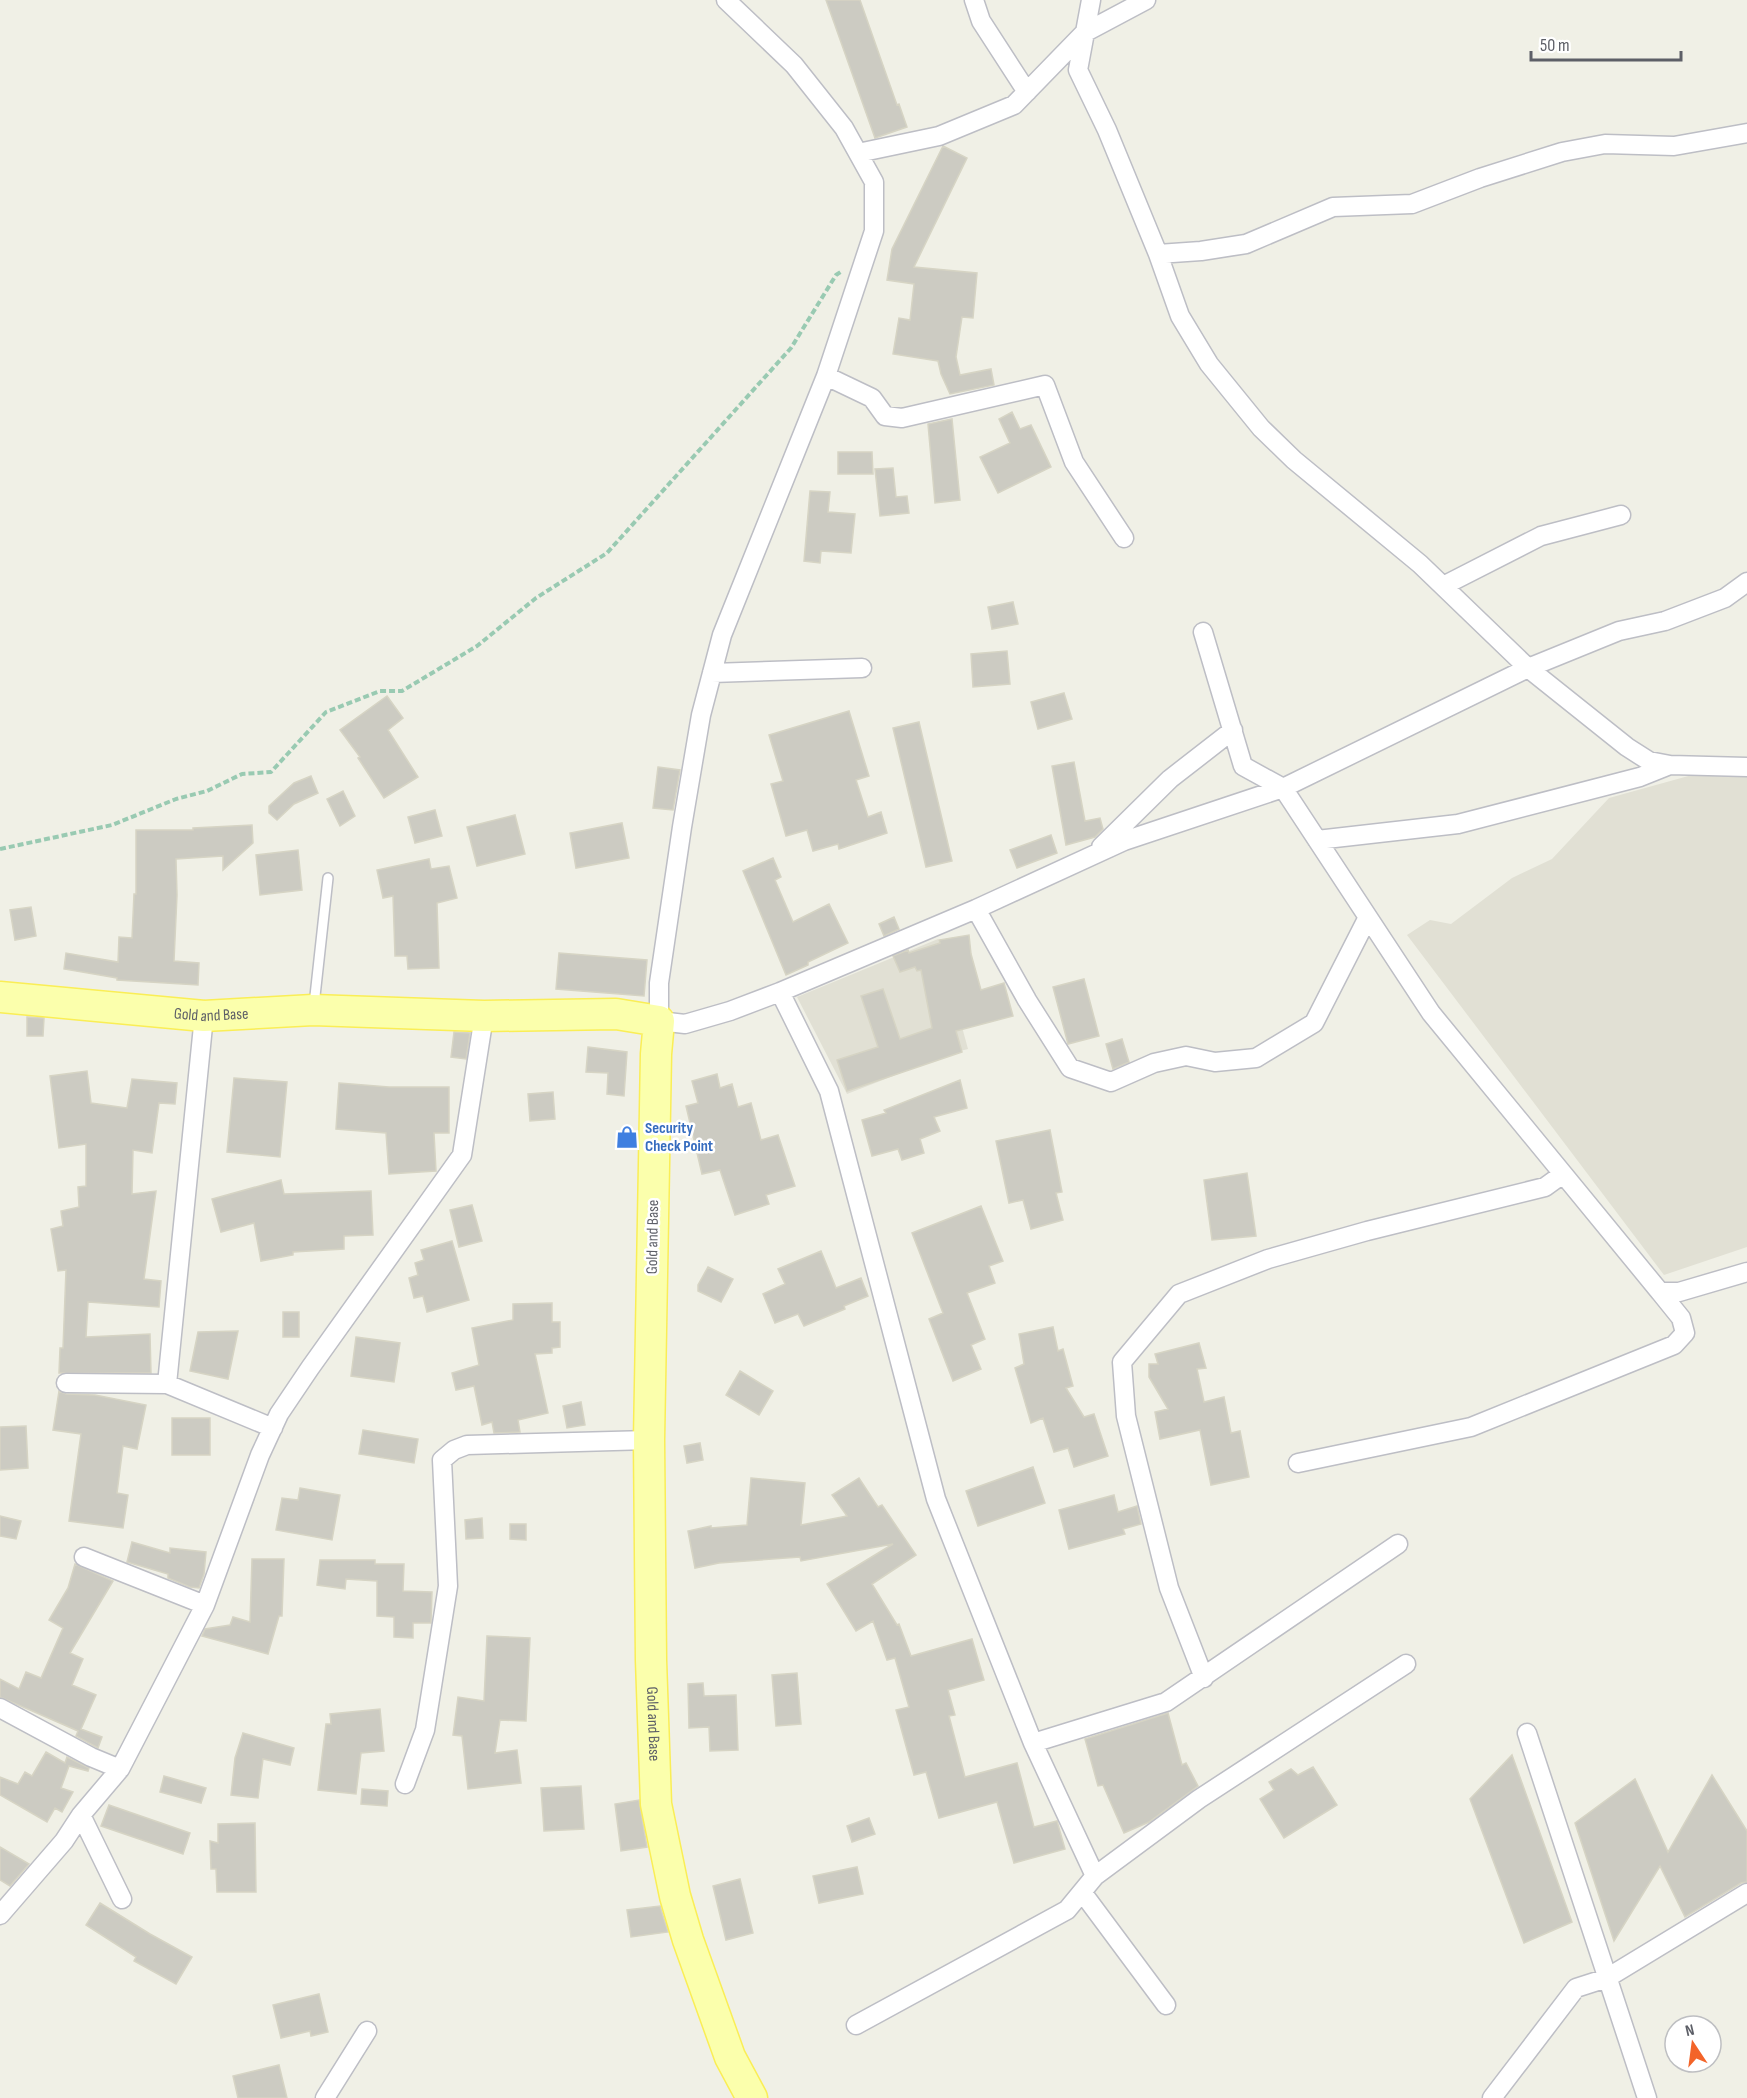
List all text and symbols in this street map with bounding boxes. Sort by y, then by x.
scale bar [1531,24,1681,62]
text: 50 m [1540,35,1570,56]
street label: Gold and Base [173,1004,249,1026]
place label: Security Check Point [645,1119,713,1156]
shop icon: Security Check Point [614,1124,640,1150]
street label: Gold and Base [643,1200,663,1274]
street label: Gold and Base [642,1686,664,1762]
north arrow [1663,2014,1723,2074]
text: N [1684,2021,1696,2041]

